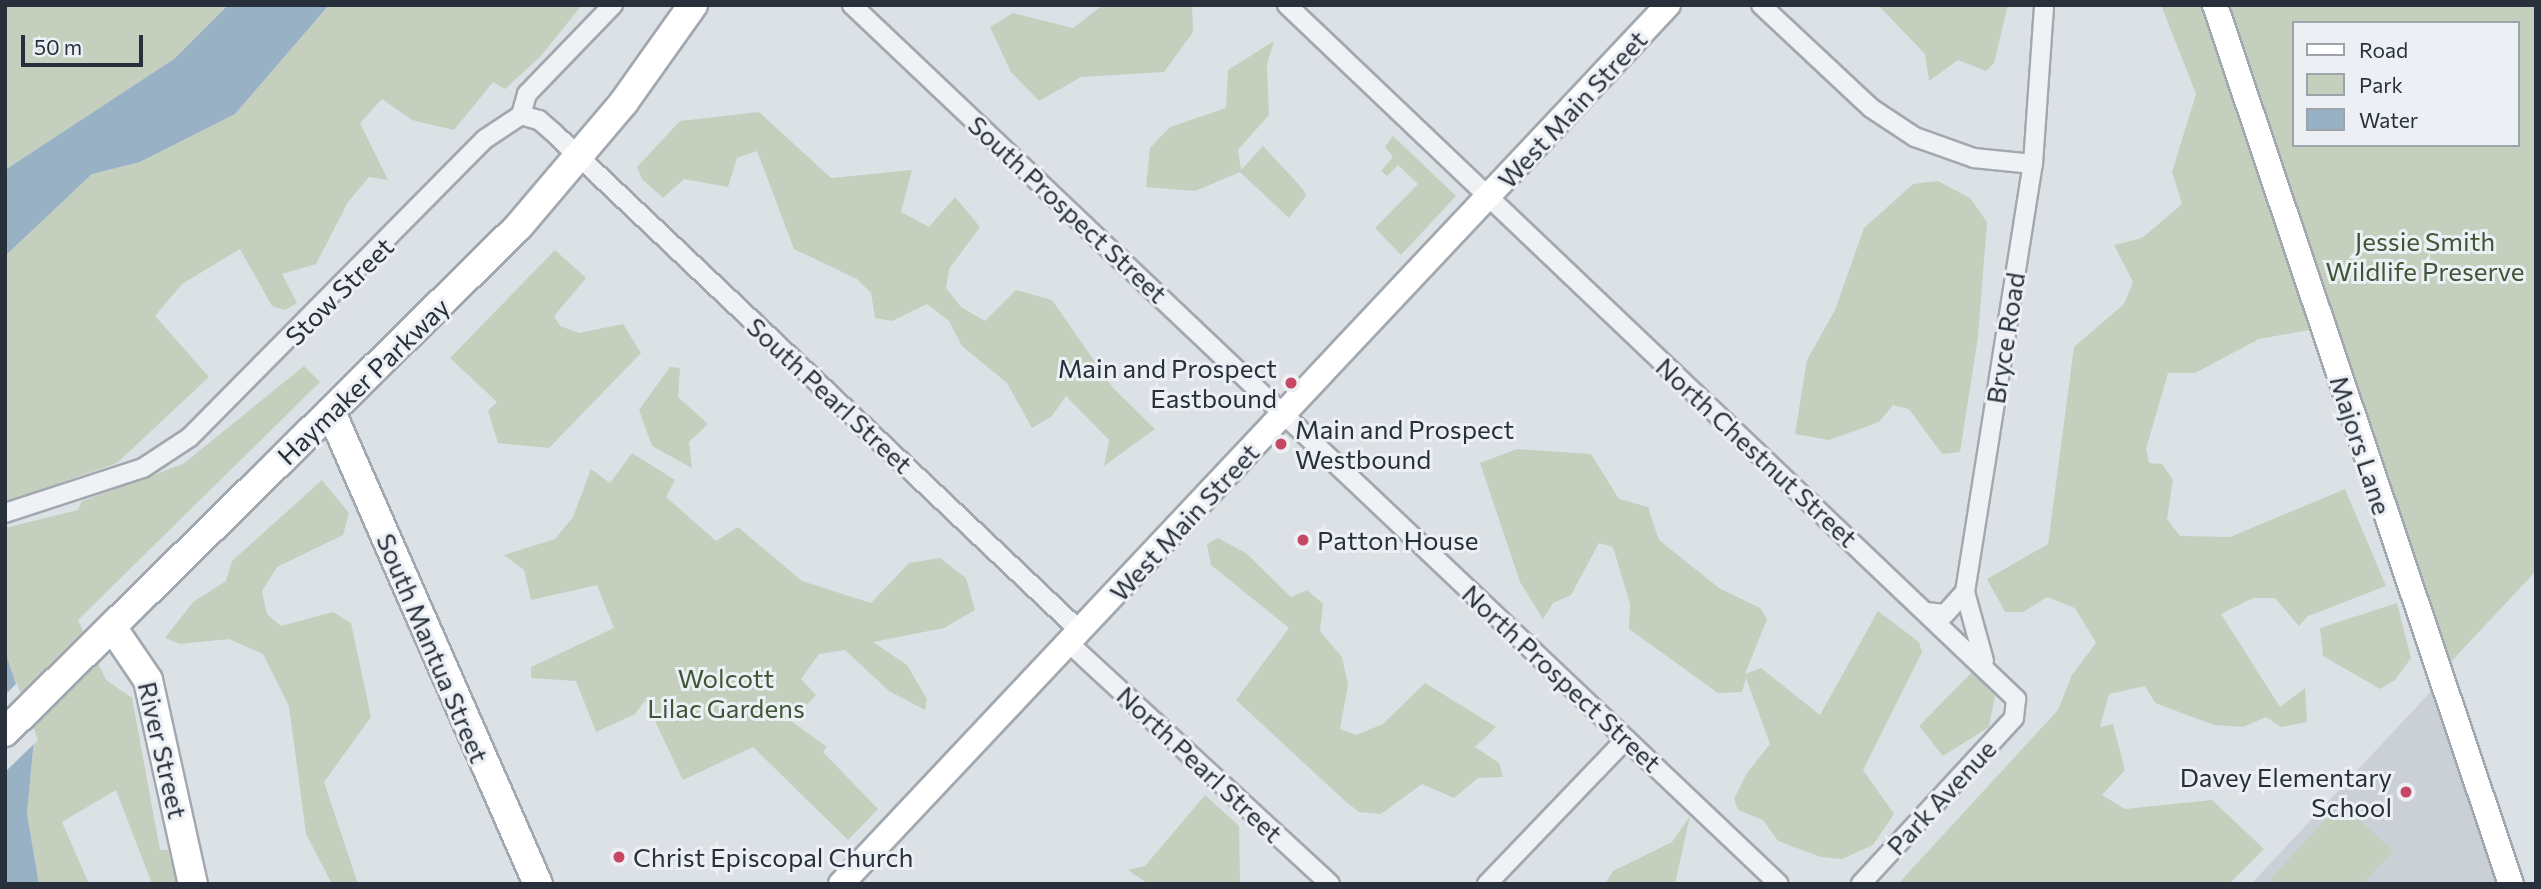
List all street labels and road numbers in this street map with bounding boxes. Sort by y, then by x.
street label: West Main Street [1491,24,1653,194]
street label: South Prospect Street [962,109,1174,309]
street label: Stow Street [279,231,399,351]
street label: Bryce Road [1979,270,2031,406]
street label: Haymaker Parkway [271,291,455,471]
street label: South Pearl Street [741,310,919,480]
street label: North Chestnut Street [1650,351,1864,553]
street label: Majors Lane [2324,372,2398,518]
street label: West Main Street [1103,437,1265,607]
street label: South Mantua Street [371,529,495,767]
street label: North Prospect Street [1456,578,1668,778]
street label: River Street [132,679,194,821]
street label: North Pearl Street [1111,679,1289,849]
street label: Park Avenue [1880,733,2002,861]

